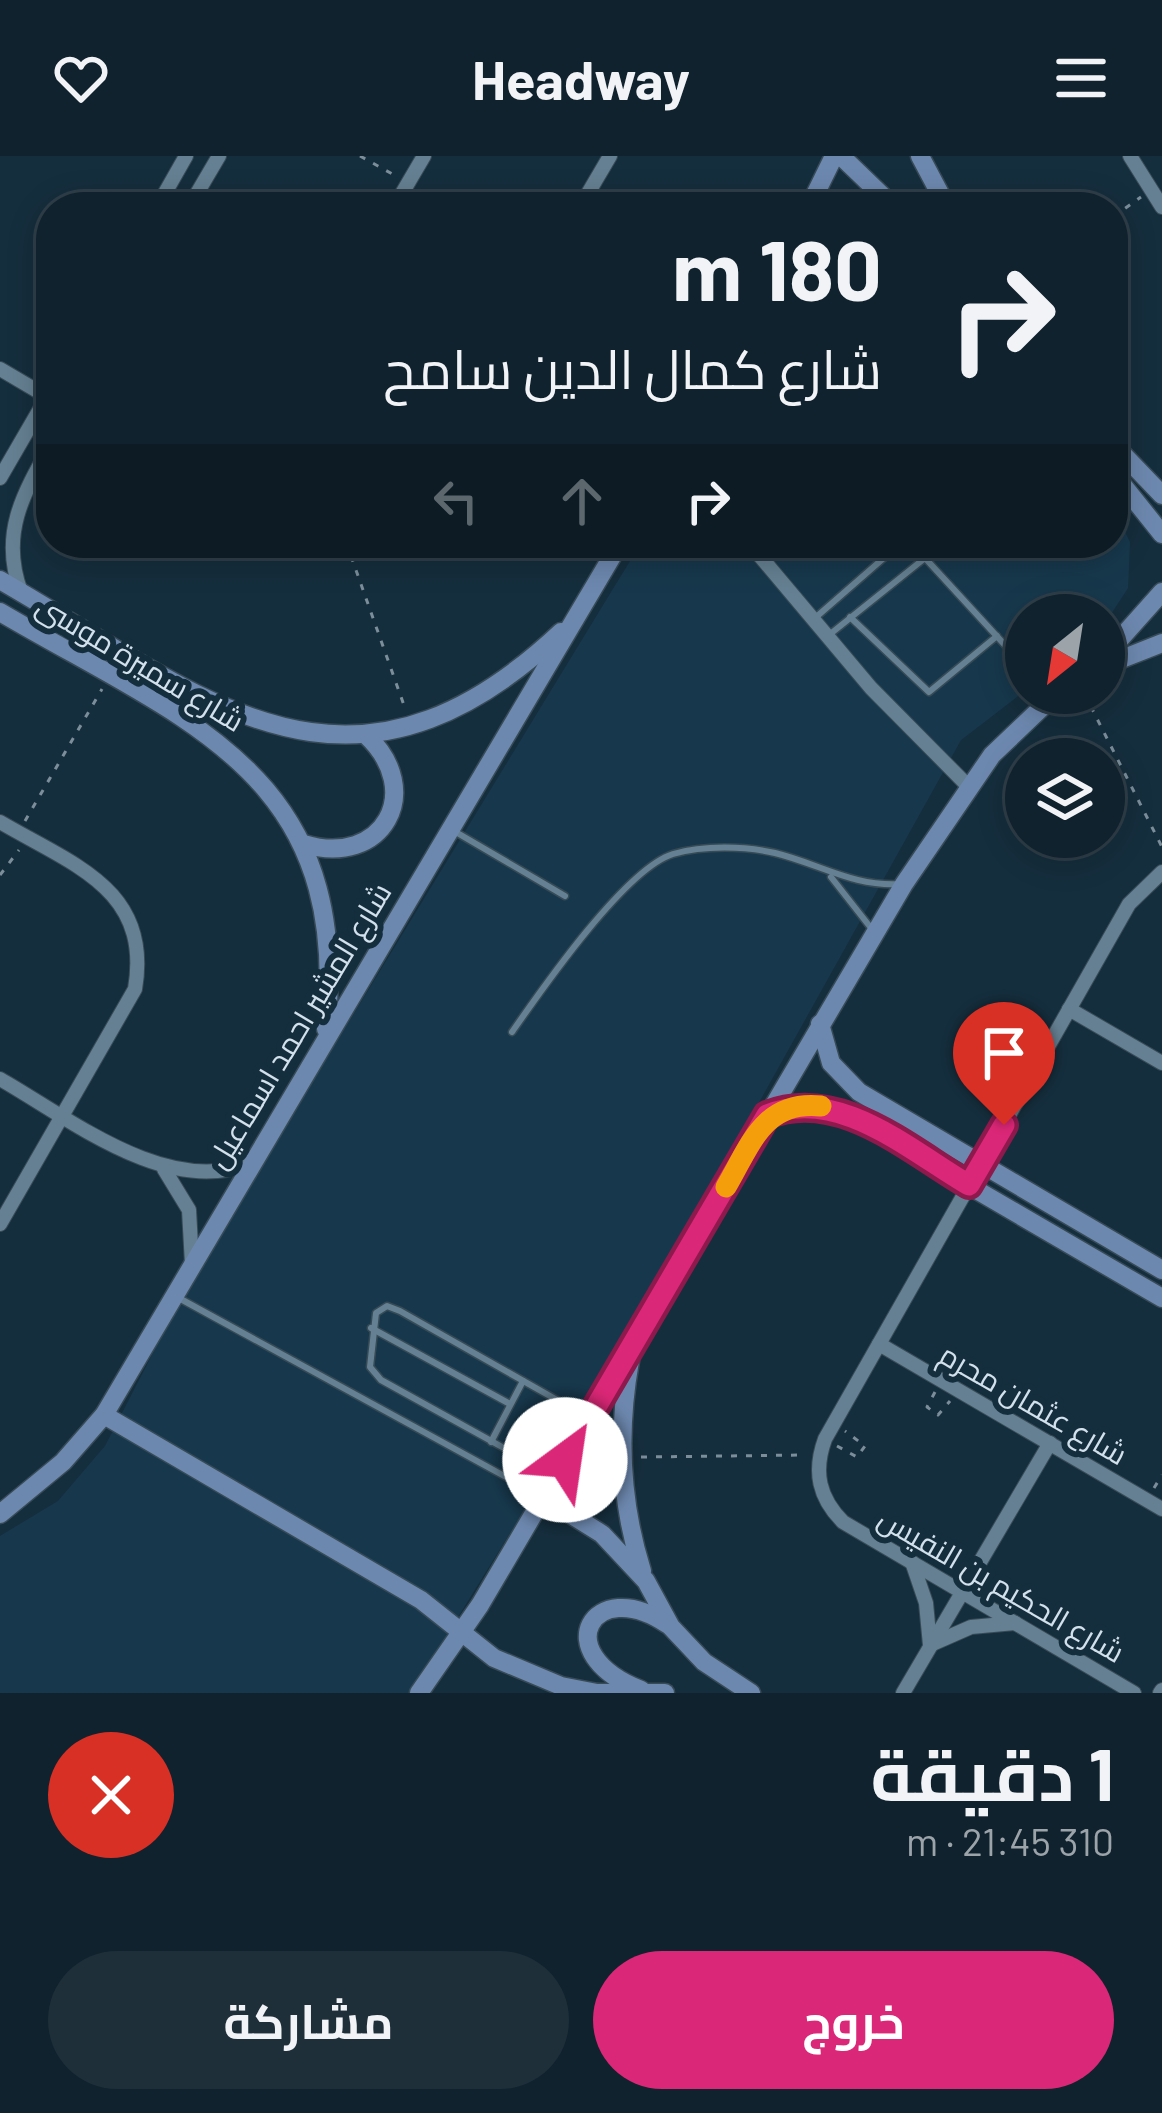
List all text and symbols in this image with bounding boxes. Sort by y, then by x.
icon: heart [48,45,114,111]
icon: menu [1048,45,1114,111]
text: Headway [472,46,690,111]
text: 180 m [672,217,882,318]
icon: right [924,240,1080,396]
text: شارع كمال الدين سامح [383,335,882,400]
icon: left [423,468,489,534]
icon: ahead [549,468,615,534]
icon: right [675,468,741,534]
street label: شارع سميرة موسى [29,586,251,742]
north arrow [1005,594,1125,714]
map controls [1005,594,1125,858]
button: layers [1005,738,1125,858]
street label: شارع المشير احمد اسماعيل [198,876,401,1176]
pin [953,1002,1055,1125]
icon: arrive [971,1020,1037,1086]
street label: شارع عثمان محرم [932,1335,1134,1475]
position arrow [502,1397,628,1523]
street label: شارع الحكيم بن النفيس [870,1499,1132,1673]
text: 1 دقيقة [871,1729,1114,1815]
button: close [48,1732,174,1858]
text: 310 m · 21:45 [906,1817,1114,1864]
button: مشاركة [48,1951,569,2089]
button: خروج [593,1951,1114,2089]

